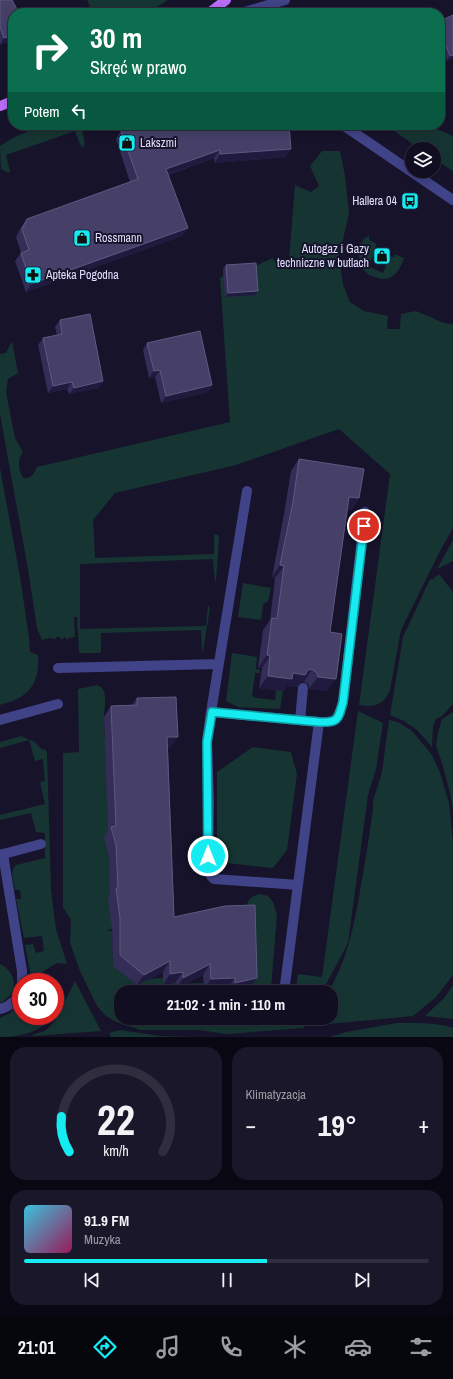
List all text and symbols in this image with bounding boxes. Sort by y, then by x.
text: 30 m [90,19,142,57]
icon: right [24,24,76,76]
text: Skręć w prawo [90,55,187,80]
icon: left [68,100,90,122]
text: Potem [24,101,60,122]
shop icon: Lakszmi [117,133,137,153]
place label: Lakszmi [140,135,177,151]
map controls [405,142,441,178]
button: layers [405,142,441,178]
bus stop icon: Hallera 04 [400,191,420,211]
place label: Hallera 04 [352,193,398,209]
shop icon: Rossmann [72,228,92,248]
place label: Rossmann [95,230,142,246]
place label: Autogaz i Gazy techniczne w butlach [277,241,369,271]
shop icon: Autogaz i Gazy techniczne w butlach [372,246,392,266]
pharmacy icon: Apteka Pogodna [23,265,43,285]
place label: Apteka Pogodna [45,267,119,283]
pin [347,509,381,543]
icon: arrive [353,515,375,537]
position arrow [187,835,229,877]
speed limit sign: 30 [12,973,64,1025]
text: 21:02 · 1 min · 110 m [167,994,285,1015]
text: Klimatyzacja [246,1086,306,1103]
text: 22 [97,1091,135,1147]
text: 19° [318,1105,357,1145]
text: − [246,1110,256,1140]
text: + [418,1110,429,1140]
text: km/h [103,1140,128,1159]
text: 91.9 FM [84,1210,129,1231]
text: Muzyka [84,1231,121,1248]
icon: previous [81,1269,103,1291]
icon: pause [216,1269,238,1291]
icon: next [351,1269,373,1291]
icon: directions [91,1333,119,1361]
icon: music [154,1333,182,1361]
icon: phone [217,1333,245,1361]
icon: climate [281,1333,309,1361]
icon: car [344,1333,372,1361]
icon: filters [407,1333,435,1361]
text: 21:01 [18,1335,55,1360]

